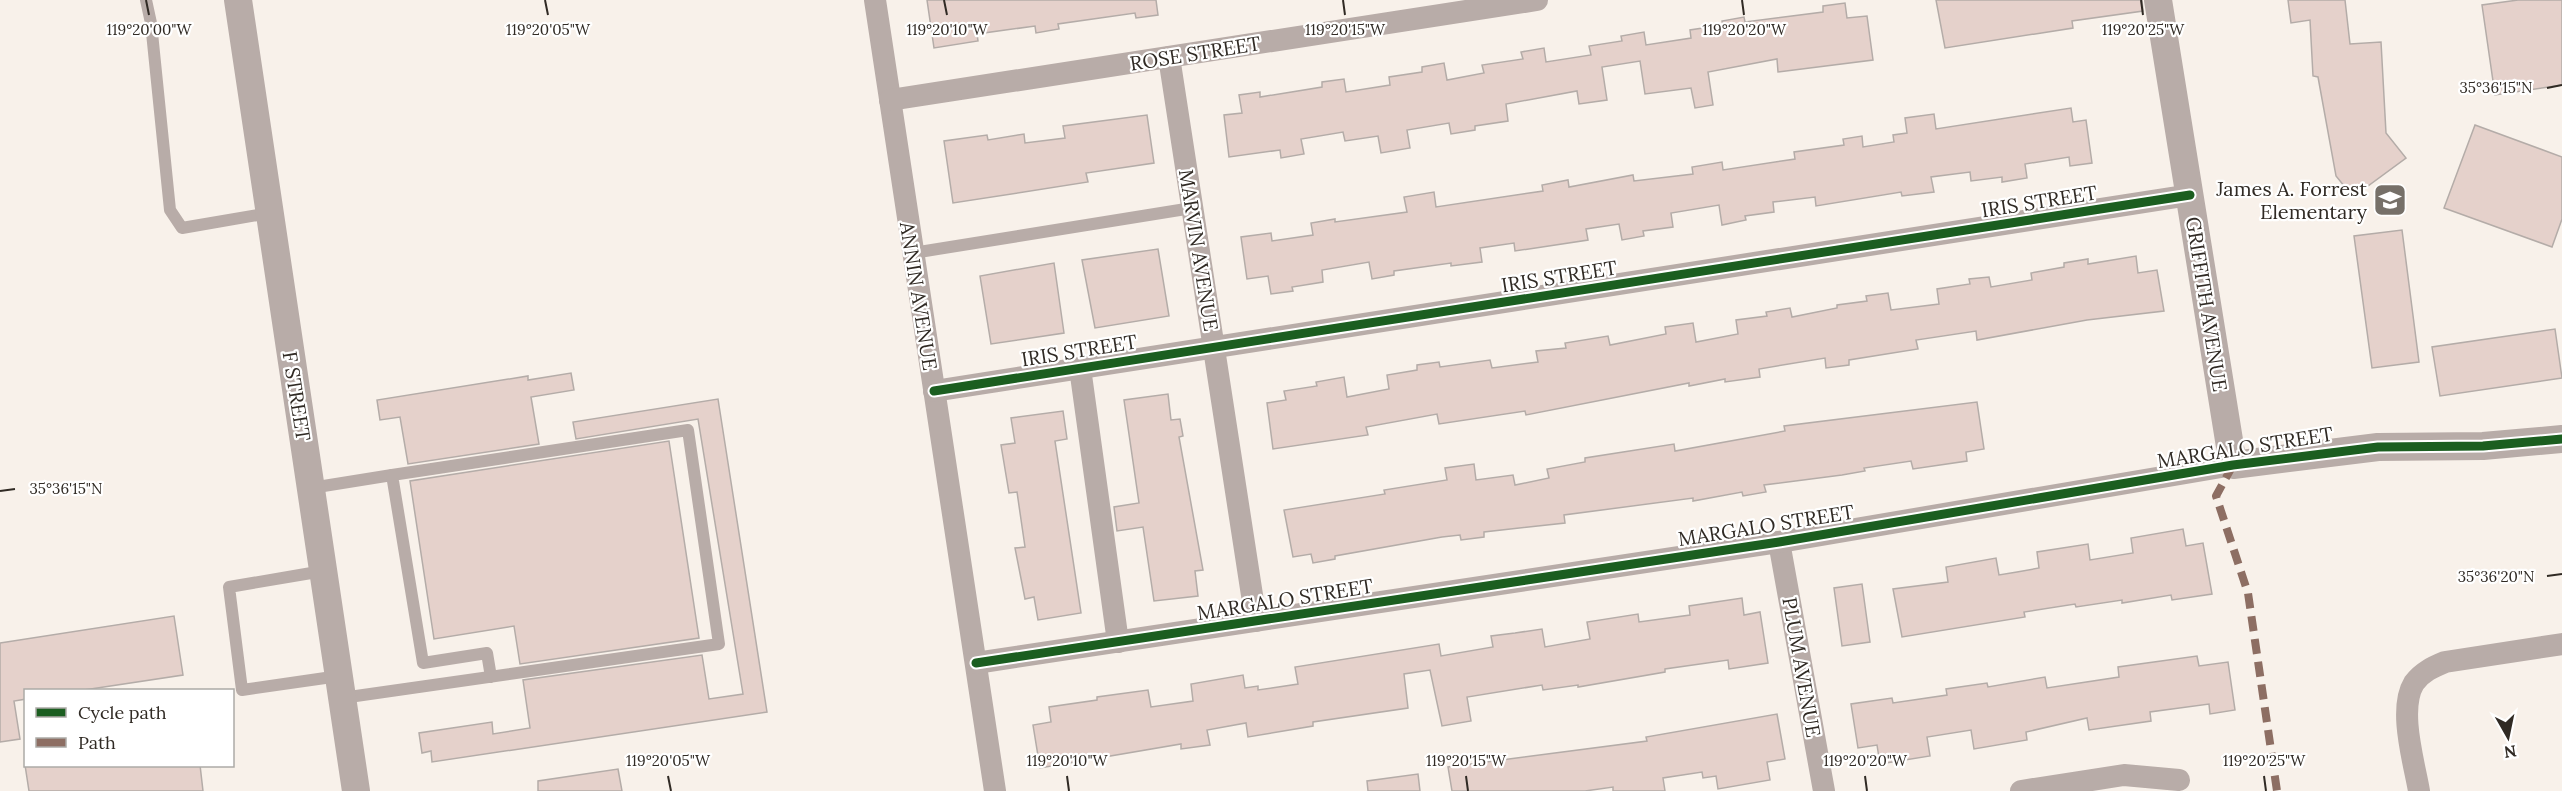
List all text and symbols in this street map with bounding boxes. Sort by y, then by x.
text: 119°20'00"W [107,20,193,39]
text: 119°20'05"W [506,20,591,39]
text: 119°20'10"W [906,20,989,39]
text: 119°20'15"W [1305,20,1386,39]
text: 119°20'20"W [1702,20,1787,39]
text: 119°20'25"W [2102,20,2185,39]
street label: ROSE STREET [1128,30,1262,76]
text: 35°36'15"N [2459,78,2533,97]
street label: MARVIN AVENUE [1174,167,1224,333]
place label: James A. Forrest Elementary [2215,176,2367,224]
street label: IRIS STREET [1979,179,2099,222]
school or university icon: James A. Forrest Elementary [2372,182,2408,218]
street label: GRIFFITH AVENUE [2181,215,2233,393]
street label: ANNIN AVENUE [895,219,943,372]
street label: IRIS STREET [1499,254,1619,297]
street label: IRIS STREET [1019,328,1139,371]
street label: F STREET [278,349,316,443]
street label: MARGALO STREET [2155,421,2335,473]
text: 35°36'15"N [29,479,103,498]
street label: MARGALO STREET [1676,499,1856,551]
text: 35°36'20"N [2458,567,2534,586]
street label: MARGALO STREET [1195,573,1375,625]
street label: PLUM AVENUE [1777,595,1827,739]
legend [24,689,234,767]
text: Cycle path [78,701,167,724]
north arrow [2478,707,2538,767]
text: Path [78,731,116,754]
text: N [2503,741,2518,763]
text: 119°20'05"W [626,751,711,770]
text: 119°20'10"W [1026,751,1109,770]
text: 119°20'15"W [1426,751,1507,770]
text: 119°20'20"W [1823,751,1908,770]
text: 119°20'25"W [2223,751,2306,770]

